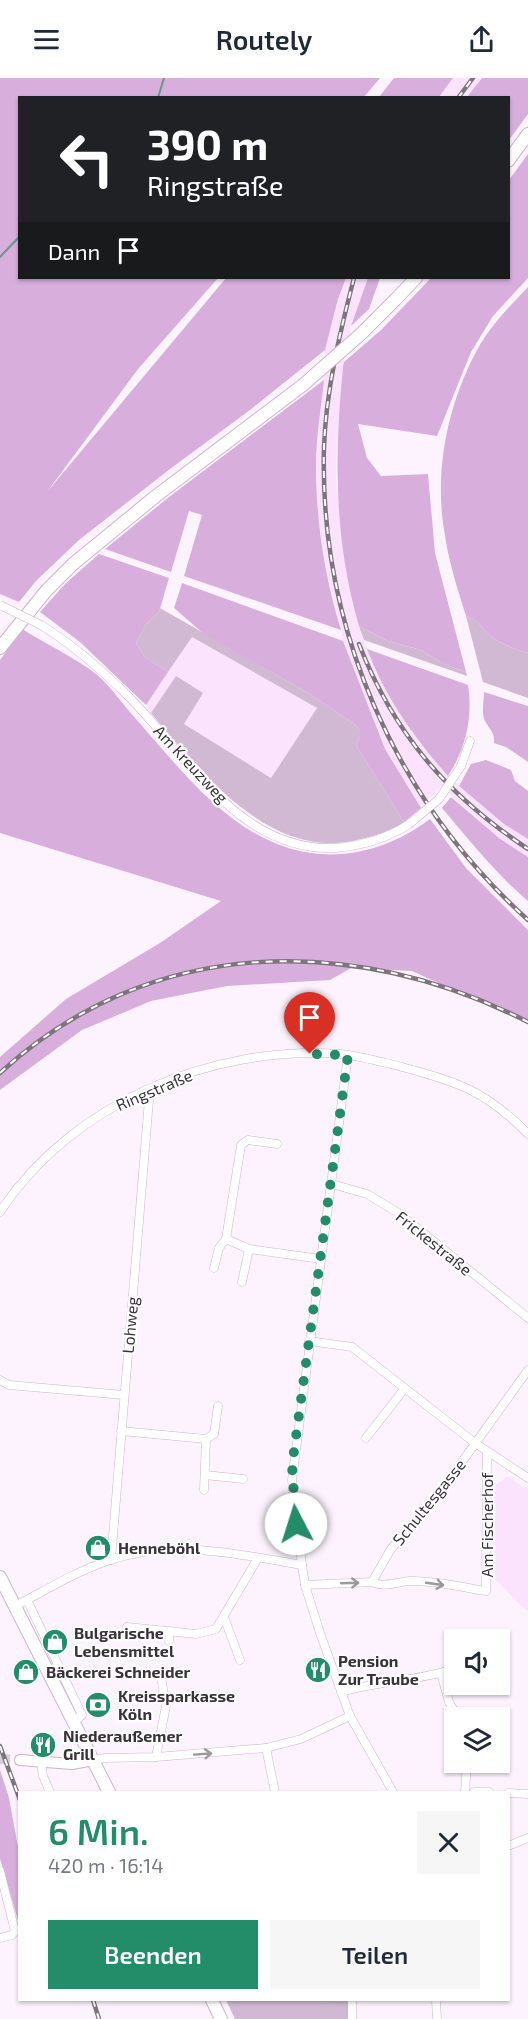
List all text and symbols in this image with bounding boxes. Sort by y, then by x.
icon: menu [30,23,63,56]
text: Routely [216,23,312,55]
icon: share [465,23,498,56]
text: 390 m [147,118,268,168]
icon: left [48,120,126,198]
text: Ringstraße [147,169,284,201]
icon: arrive [112,234,145,267]
text: Dann [48,238,100,264]
street label: Am Kreuzweg [150,721,232,807]
pin [284,992,335,1054]
icon: arrive [293,1001,326,1034]
street label: Ringstraße [113,1065,195,1114]
street label: Frickestraße [393,1206,476,1279]
street label: Lohweg [118,1296,141,1354]
street label: Schultesgasse [388,1455,469,1549]
street label: Am Fischerhof [477,1472,496,1577]
position arrow [264,1492,328,1556]
shop icon: Henneböhl [83,1533,113,1563]
place label: Henneböhl [118,1538,201,1557]
one-way arrow [339,1578,359,1589]
one-way arrow [425,1578,445,1589]
place label: Bulgarische Lebensmittel [74,1623,175,1660]
shop icon: Bulgarische Lebensmittel [40,1627,70,1657]
map controls [444,1629,510,1773]
button: sound [444,1629,510,1695]
place label: Pension Zur Traube [338,1651,419,1688]
restaurant icon: Pension Zur Traube [303,1655,333,1685]
shop icon: Bäckerei Schneider [11,1657,41,1687]
place label: Bäckerei Schneider [46,1662,191,1681]
place label: Kreissparkasse Köln [118,1686,235,1723]
bank icon: Kreissparkasse Köln [83,1690,113,1720]
button: layers [444,1707,510,1773]
place label: Niederaußemer Grill [63,1726,182,1763]
restaurant icon: Niederaußemer Grill [28,1730,58,1760]
one-way arrow [193,1748,213,1759]
text: 6 Min. [48,1809,149,1852]
button: close [417,1811,480,1874]
text: 420 m · 16:14 [48,1853,164,1877]
button: Beenden [48,1920,258,1989]
button: Teilen [270,1920,480,1989]

